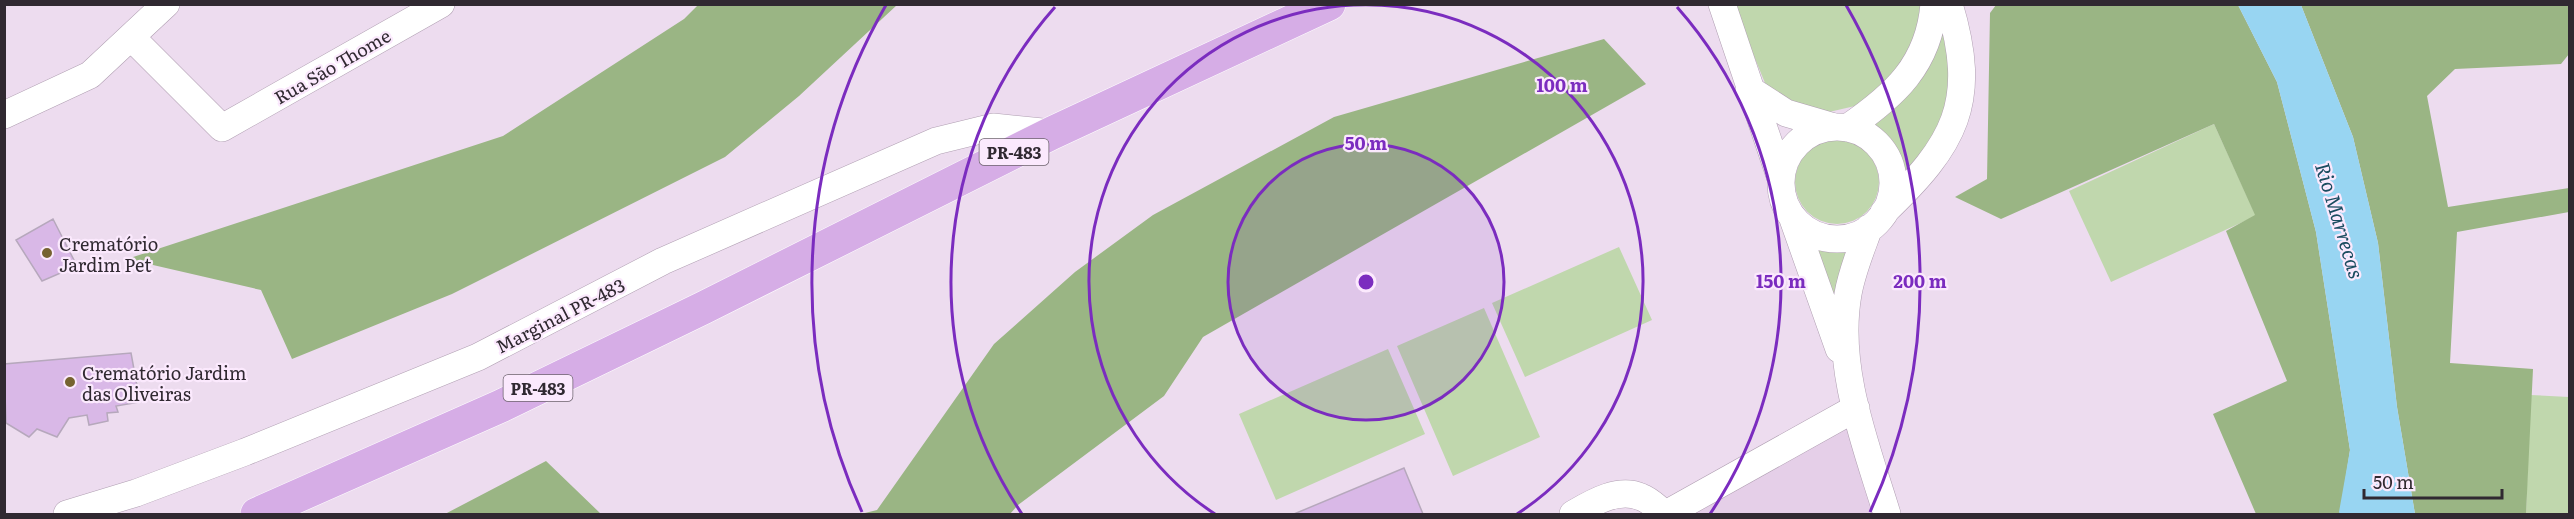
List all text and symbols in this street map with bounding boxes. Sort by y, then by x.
street label: Rua São Thome [269,22,395,110]
text: 100 m [1536,71,1588,98]
text: 50 m [1345,129,1387,156]
road number: PR-483 [980,139,1048,165]
water label: Rio Marrecas [2309,158,2373,282]
place label: Crematório Jardim Pet [59,230,158,278]
marker: Crematório Jardim Pet [40,246,54,260]
text: 150 m [1756,267,1806,294]
text: 200 m [1893,267,1947,294]
street label: Marginal PR-483 [491,271,629,359]
centre of rings [1356,272,1376,292]
place label: Crematório Jardim das Oliveiras [82,359,247,407]
marker: Crematório Jardim das Oliveiras [63,375,77,389]
road number: PR-483 [504,375,572,401]
scale bar [2364,462,2502,500]
text: 50 m [2373,468,2414,495]

